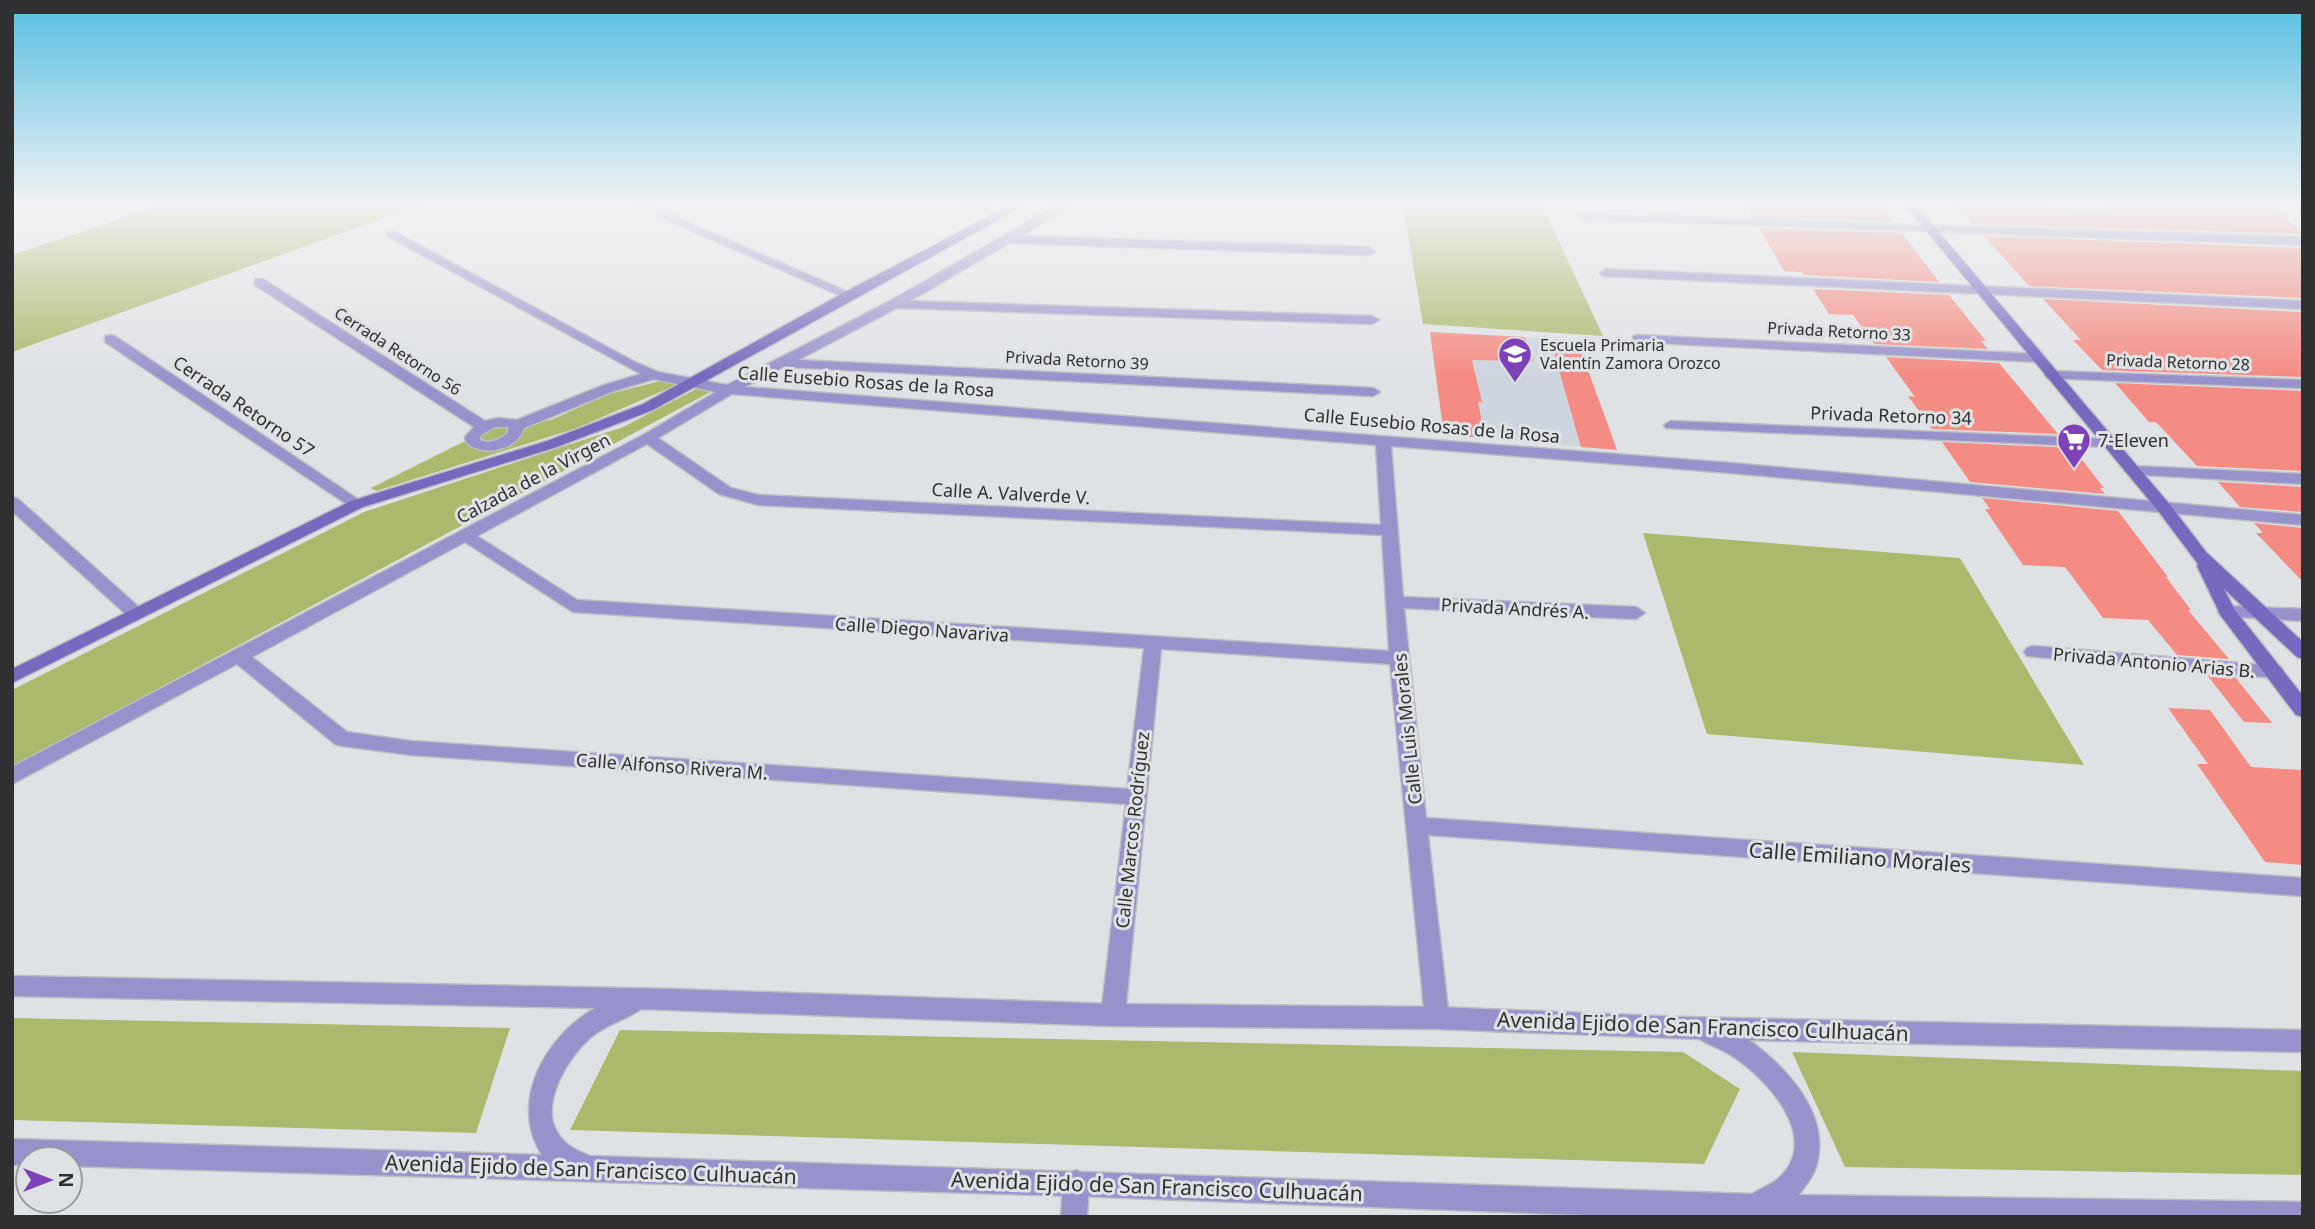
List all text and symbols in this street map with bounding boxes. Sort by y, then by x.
street label: Cerrada Retorno 56 [330,302,466,400]
street label: Privada Retorno 33 [1767,316,1911,346]
place label: Escuela Primaria Valentín Zamora Orozco [1540,334,1721,374]
school or university icon: Escuela Primaria Valentín Zamora Orozco [1496,335,1534,384]
street label: Privada Retorno 39 [1005,345,1149,375]
street label: Privada Retorno 28 [2106,349,2250,375]
street label: Cerrada Retorno 57 [169,350,319,462]
street label: Calle Eusebio Rosas de la Rosa [737,360,995,402]
street label: Privada Retorno 34 [1810,400,1972,430]
street label: Calle Eusebio Rosas de la Rosa [1303,402,1561,448]
supermarket icon: 7-Eleven [2055,421,2093,470]
street label: Calzada de la Virgen [452,427,614,529]
place label: 7-Eleven [2098,428,2169,452]
street label: Calle A. Valverde V. [931,477,1091,509]
street label: Privada Andrés A. [1440,592,1590,624]
street label: Calle Diego Navariva [834,611,1010,647]
street label: Privada Antonio Arias B. [2052,641,2256,683]
street label: Calle Luis Morales [1387,652,1427,806]
street label: Calle Marcos Rodríguez [1110,730,1154,930]
street label: Calle Alfonso Rivera M. [575,747,769,785]
street label: Calle Emiliano Morales [1748,835,1972,879]
street label: Avenida Ejido de San Francisco Culhuacán [1497,1005,1909,1047]
north arrow [14,1145,84,1215]
street label: Avenida Ejido de San Francisco Culhuacán [385,1148,797,1190]
street label: Avenida Ejido de San Francisco Culhuacán [951,1165,1363,1207]
text: N [53,1172,79,1188]

